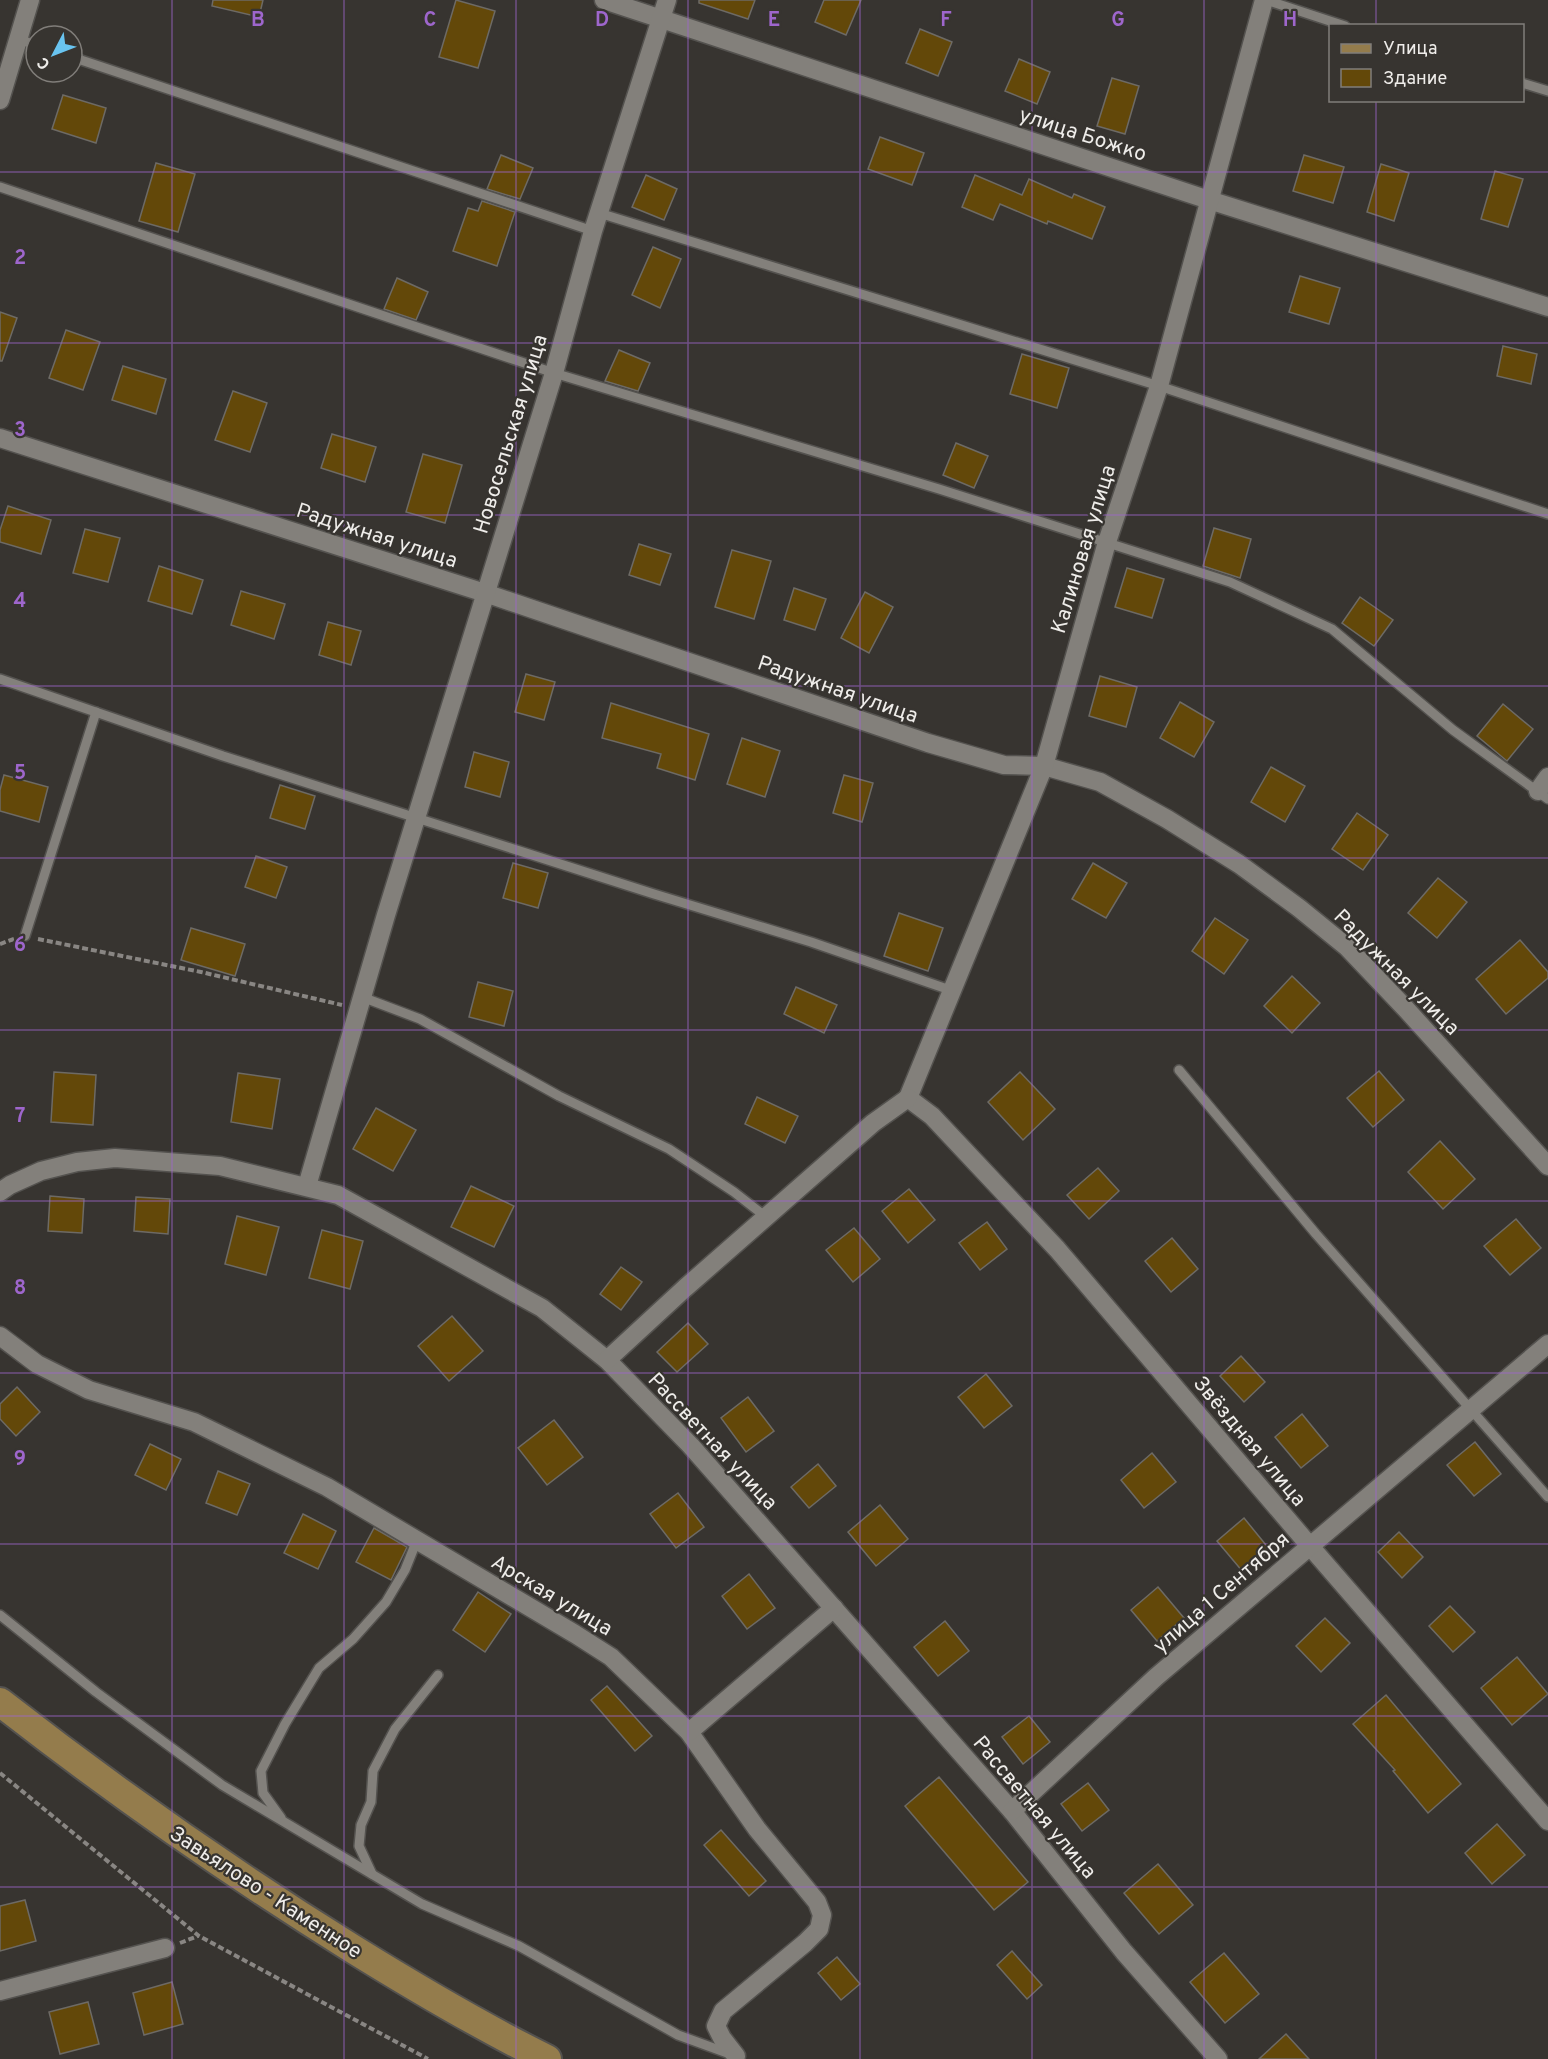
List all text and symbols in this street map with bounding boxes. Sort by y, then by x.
text: B [251,8,265,34]
text: C [424,8,436,34]
text: D [595,8,609,34]
text: E [768,8,780,34]
text: F [940,8,952,34]
text: G [1111,8,1125,34]
text: H [1283,8,1297,34]
north arrow [24,24,84,84]
legend [1329,24,1524,102]
text: Улица [1383,38,1437,61]
text: С [33,52,55,73]
text: Здание [1383,68,1447,91]
street label: улица Божко [1015,102,1150,169]
text: 2 [14,246,26,272]
street label: Новосельская улица [468,331,555,537]
text: 3 [14,418,26,444]
street label: Калиновая улица [1046,462,1123,637]
street label: Радужная улица [293,498,461,575]
text: 4 [14,589,26,615]
street label: Радужная улица [754,650,921,731]
text: 5 [14,761,26,787]
street label: Радужная улица [1327,904,1465,1042]
text: 6 [14,933,26,959]
text: 7 [15,1104,25,1130]
text: 8 [14,1276,26,1302]
street label: Рассветная улица [641,1367,783,1517]
street label: Звёздная улица [1186,1371,1311,1513]
text: 9 [14,1447,26,1473]
street label: улица 1 Сентября [1148,1526,1296,1660]
street label: Арская улица [486,1549,617,1643]
street label: Рассветная улица [966,1731,1102,1885]
street label: Завьялово - Каменное [164,1821,367,1966]

